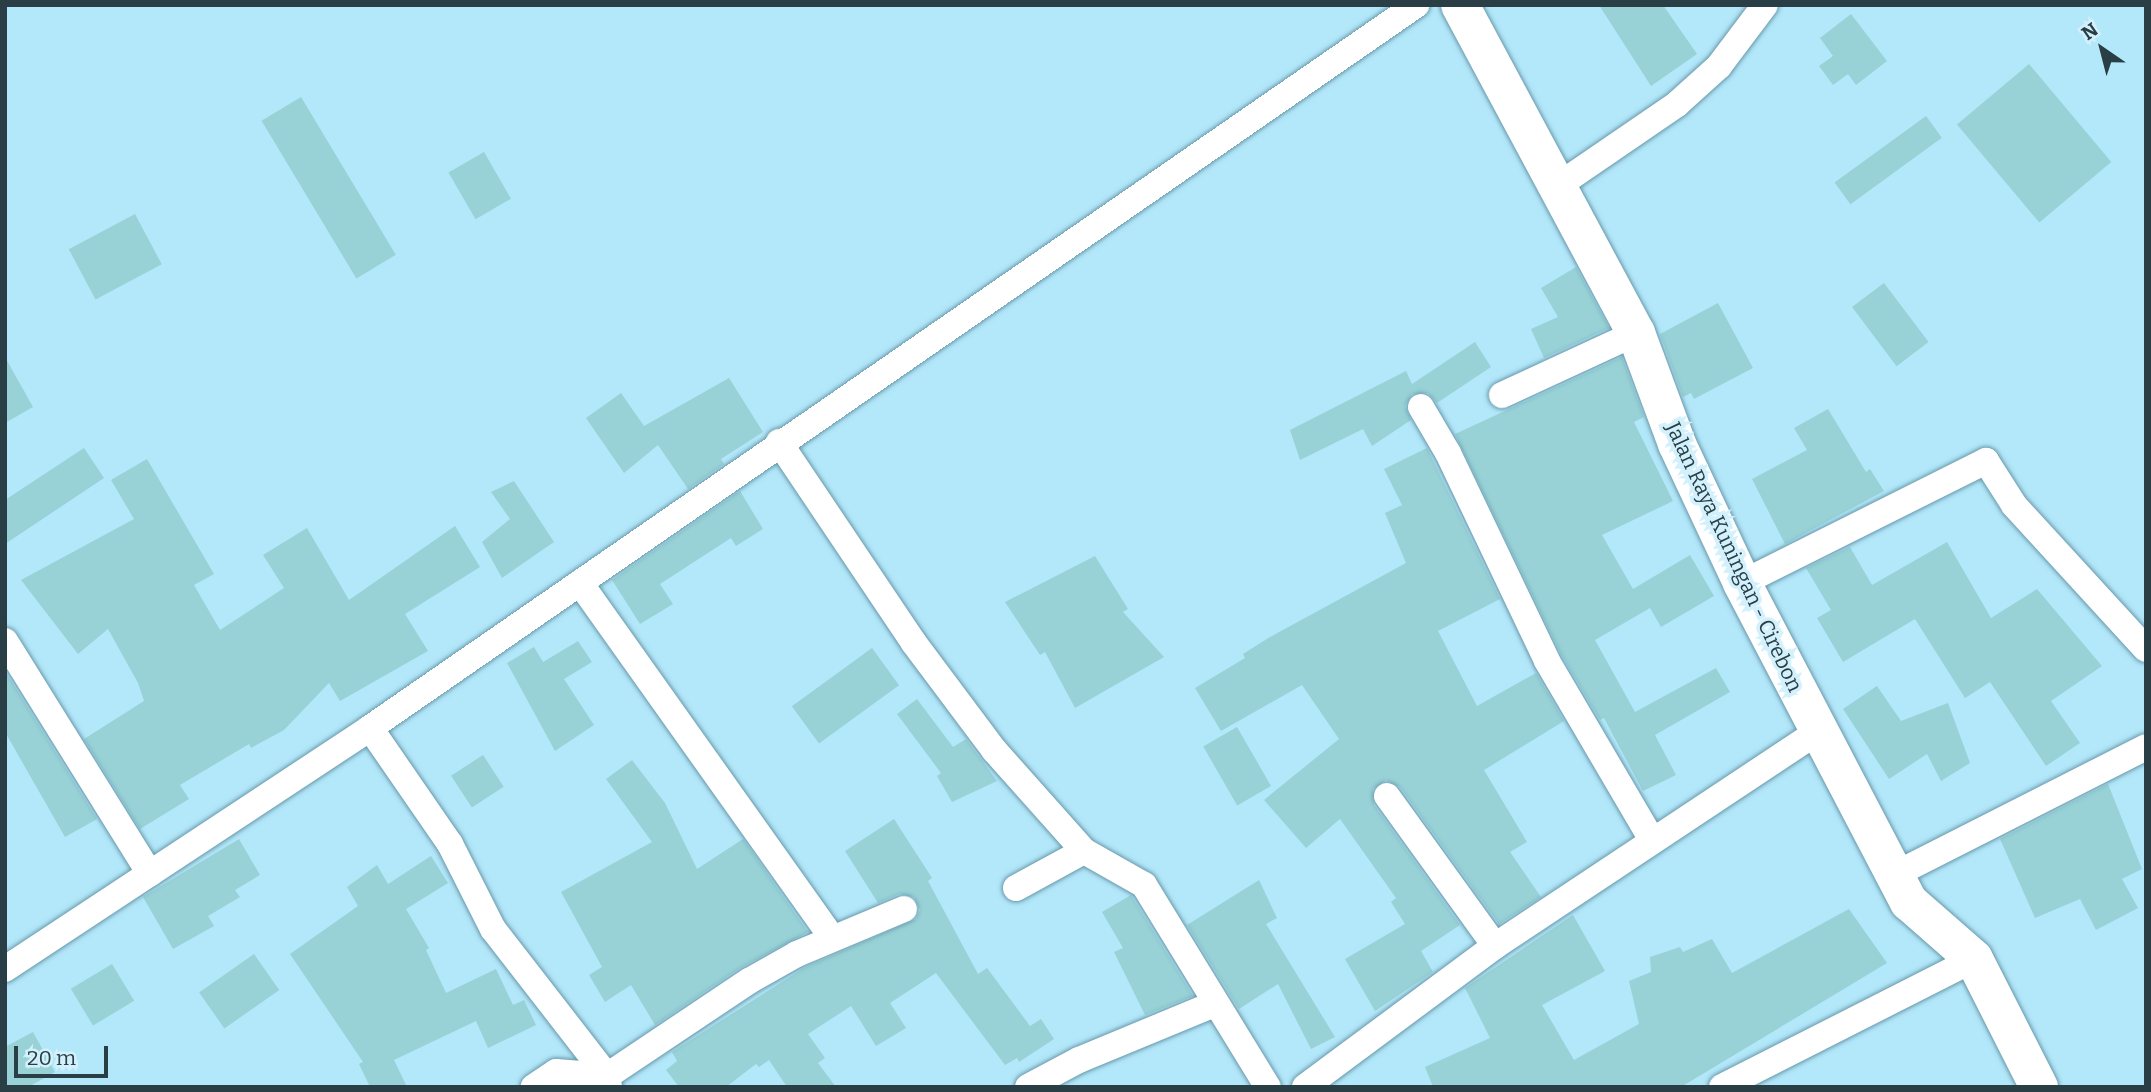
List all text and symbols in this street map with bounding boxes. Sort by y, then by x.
north arrow [2067,14,2137,84]
text: N [2077,18,2102,45]
street label: Jalan Raya Kuningan - Cirebon [1660,418,1808,696]
scale bar [18,1032,112,1076]
text: 20 m [27,1045,76,1071]

